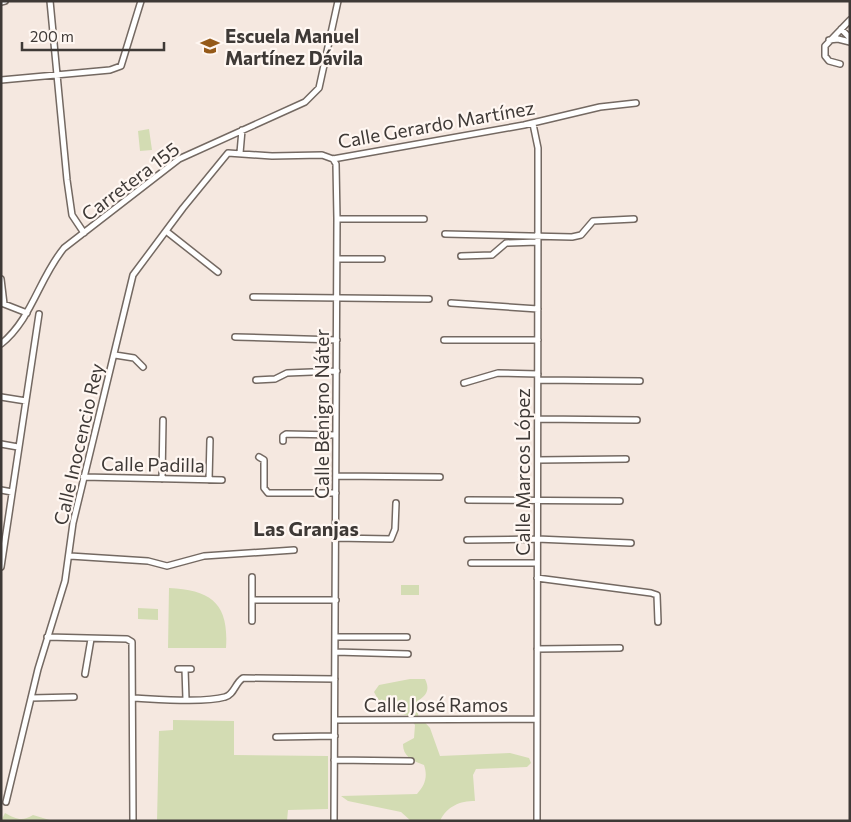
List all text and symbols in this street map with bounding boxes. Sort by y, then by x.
scale bar [22,20,165,52]
place label: Escuela Manuel Martínez Dávila [225,24,363,69]
text: 200 m [30,27,74,45]
school or university icon: Escuela Manuel Martínez Dávila [199,35,221,57]
street label: Calle Gerardo Martínez [336,95,536,153]
street label: Carretera 155 [77,137,183,225]
street label: Calle Benigno Náter [310,329,333,499]
street label: Calle Inocencio Rey [48,361,108,527]
street label: Calle Marcos López [511,388,534,556]
street label: Calle Padilla [101,452,205,476]
district label: Las Granjas [253,516,359,540]
street label: Calle José Ramos [364,693,508,716]

